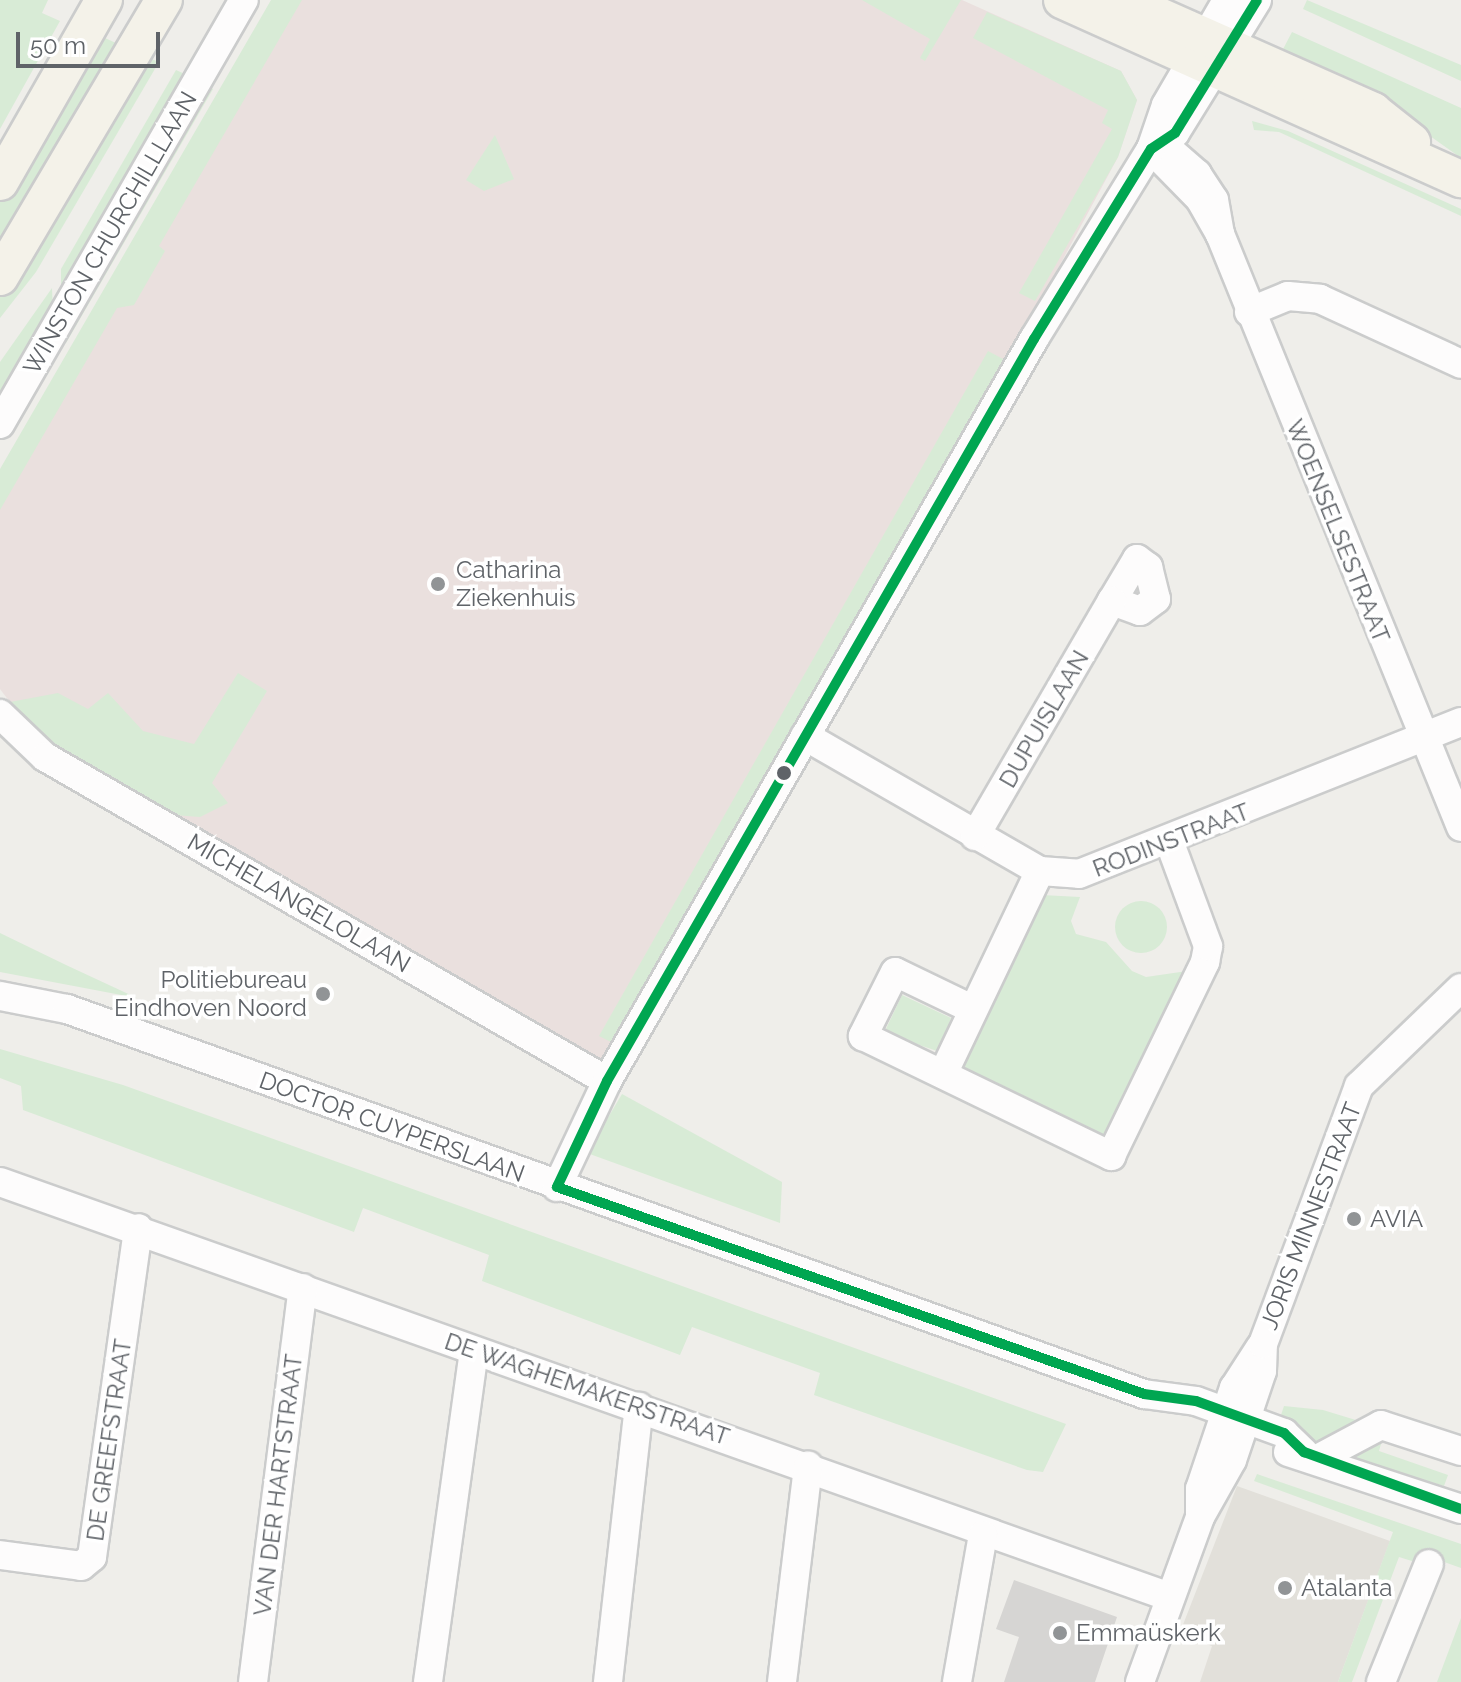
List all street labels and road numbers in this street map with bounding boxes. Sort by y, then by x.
street label: WINSTON CHURCHILLLAAN [17,86,203,380]
street label: WOENSELSESTRAAT [1280,415,1396,647]
street label: DUPUISLAAN [993,645,1095,793]
street label: RODINSTRAAT [1089,797,1253,883]
street label: MICHELANGELOLAAN [182,827,416,979]
street label: DOCTOR CUYPERSLAAN [255,1066,529,1188]
street label: JORIS MINNESTRAAT [1254,1098,1368,1334]
street label: DE WAGHEMAKERSTRAAT [441,1327,733,1451]
street label: DE GREEFSTRAAT [81,1337,137,1543]
street label: VAN DER HARTSTRAAT [248,1352,308,1618]

